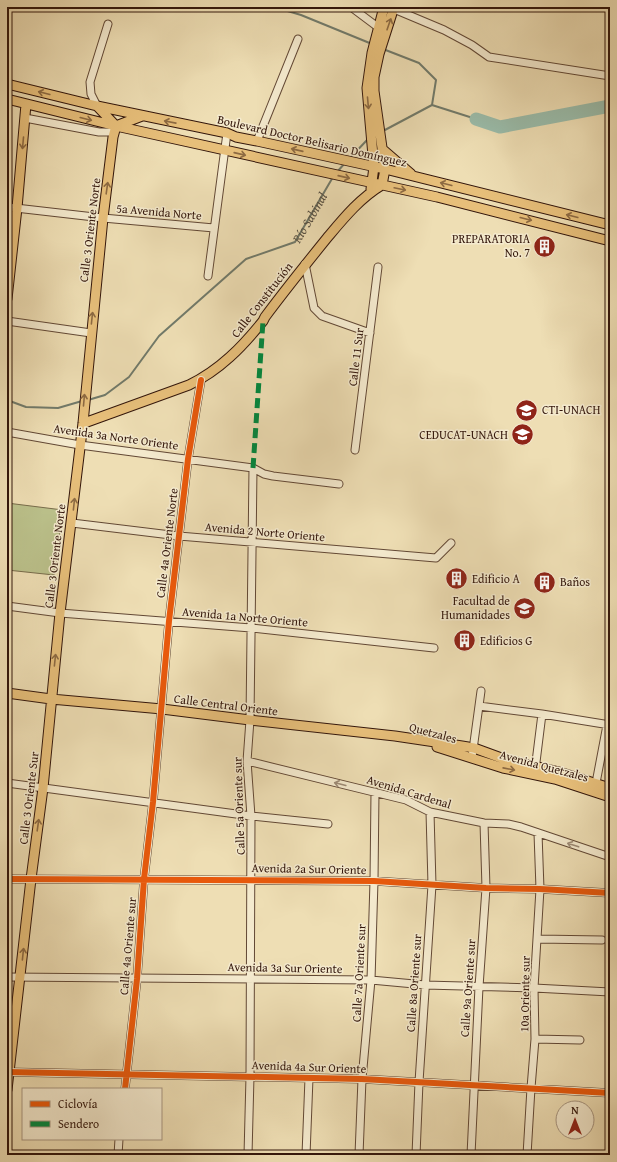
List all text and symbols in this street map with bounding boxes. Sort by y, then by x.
one-way arrow [386,17,393,30]
one-way arrow [37,88,50,96]
one-way arrow [364,96,371,109]
street label: Boulevard Doctor Belisario Domínguez [216,110,408,171]
one-way arrow [79,115,92,123]
one-way arrow [164,118,177,126]
one-way arrow [19,136,26,149]
one-way arrow [291,145,304,153]
one-way arrow [233,150,246,158]
one-way arrow [337,174,350,182]
street label: Calle 3 Oriente Norte [75,176,104,283]
one-way arrow [440,180,453,187]
one-way arrow [103,182,111,195]
one-way arrow [393,185,406,193]
water label: Río Sabinal [287,189,332,247]
street label: 5a Avenida Norte [116,199,203,224]
one-way arrow [566,211,579,219]
one-way arrow [519,216,532,224]
place label: PREPARATORIA No. 7 [452,230,531,261]
building icon: PREPARATORIA No. 7 [532,233,558,259]
street label: Calle Constitución [227,258,297,341]
one-way arrow [88,312,96,325]
street label: Calle 11 Sur [343,327,368,387]
one-way arrow [81,394,88,407]
school or university icon: CTI-UNACH [513,397,539,423]
place label: CTI-UNACH [542,401,600,418]
street label: Avenida 3a Norte Oriente [52,419,180,454]
school or university icon: CEDUCAT-UNACH [510,422,536,448]
place label: CEDUCAT-UNACH [419,426,508,443]
street label: Calle 4a Oriente Norte [151,487,182,599]
one-way arrow [70,498,78,511]
street label: Calle 3 Oriente Norte [40,502,69,609]
street label: Avenida 2 Norte Oriente [204,518,326,545]
building icon: Edificio A [443,566,469,592]
building icon: Baños [531,569,557,595]
place label: Edificio A [472,570,521,587]
place label: Baños [560,573,590,590]
place label: Facultad de Humanidades [441,592,510,623]
school or university icon: Facultad de Humanidades [512,595,538,621]
street label: Avenida 1a Norte Oriente [181,603,309,631]
building icon: Edificios G [452,628,478,654]
place label: Edificios G [480,632,532,649]
one-way arrow [51,654,59,667]
street label: Calle Central Oriente [173,690,279,719]
street label: Quetzales [408,718,459,747]
street label: Avenida Quetzales [498,746,591,786]
street label: Calle 3 Oriente Sur [14,750,43,845]
street label: Calle 5a Oriente sur [228,757,249,855]
one-way arrow [502,765,515,773]
street label: Avenida Cardenal [365,771,454,813]
one-way arrow [334,779,347,787]
one-way arrow [34,819,42,832]
one-way arrow [567,841,580,848]
street label: Avenida 2a Sur Oriente [252,859,367,878]
street label: Calle 4a Oriente sur [115,896,140,996]
street label: Calle 7a Oriente sur [347,924,370,1022]
street label: Calle 8a Oriente sur [402,933,425,1032]
street label: Calle 9a Oriente sur [456,938,479,1037]
one-way arrow [19,948,27,961]
street label: 10a Oriente sur [515,956,534,1032]
street label: Avenida 3a Sur Oriente [228,958,343,977]
street label: Avenida 4a Sur Oriente [251,1056,367,1077]
legend [22,1088,162,1140]
text: Ciclovía [58,1095,98,1112]
north arrow [555,1100,595,1140]
text: N [571,1102,579,1118]
text: Sendero [58,1115,99,1132]

